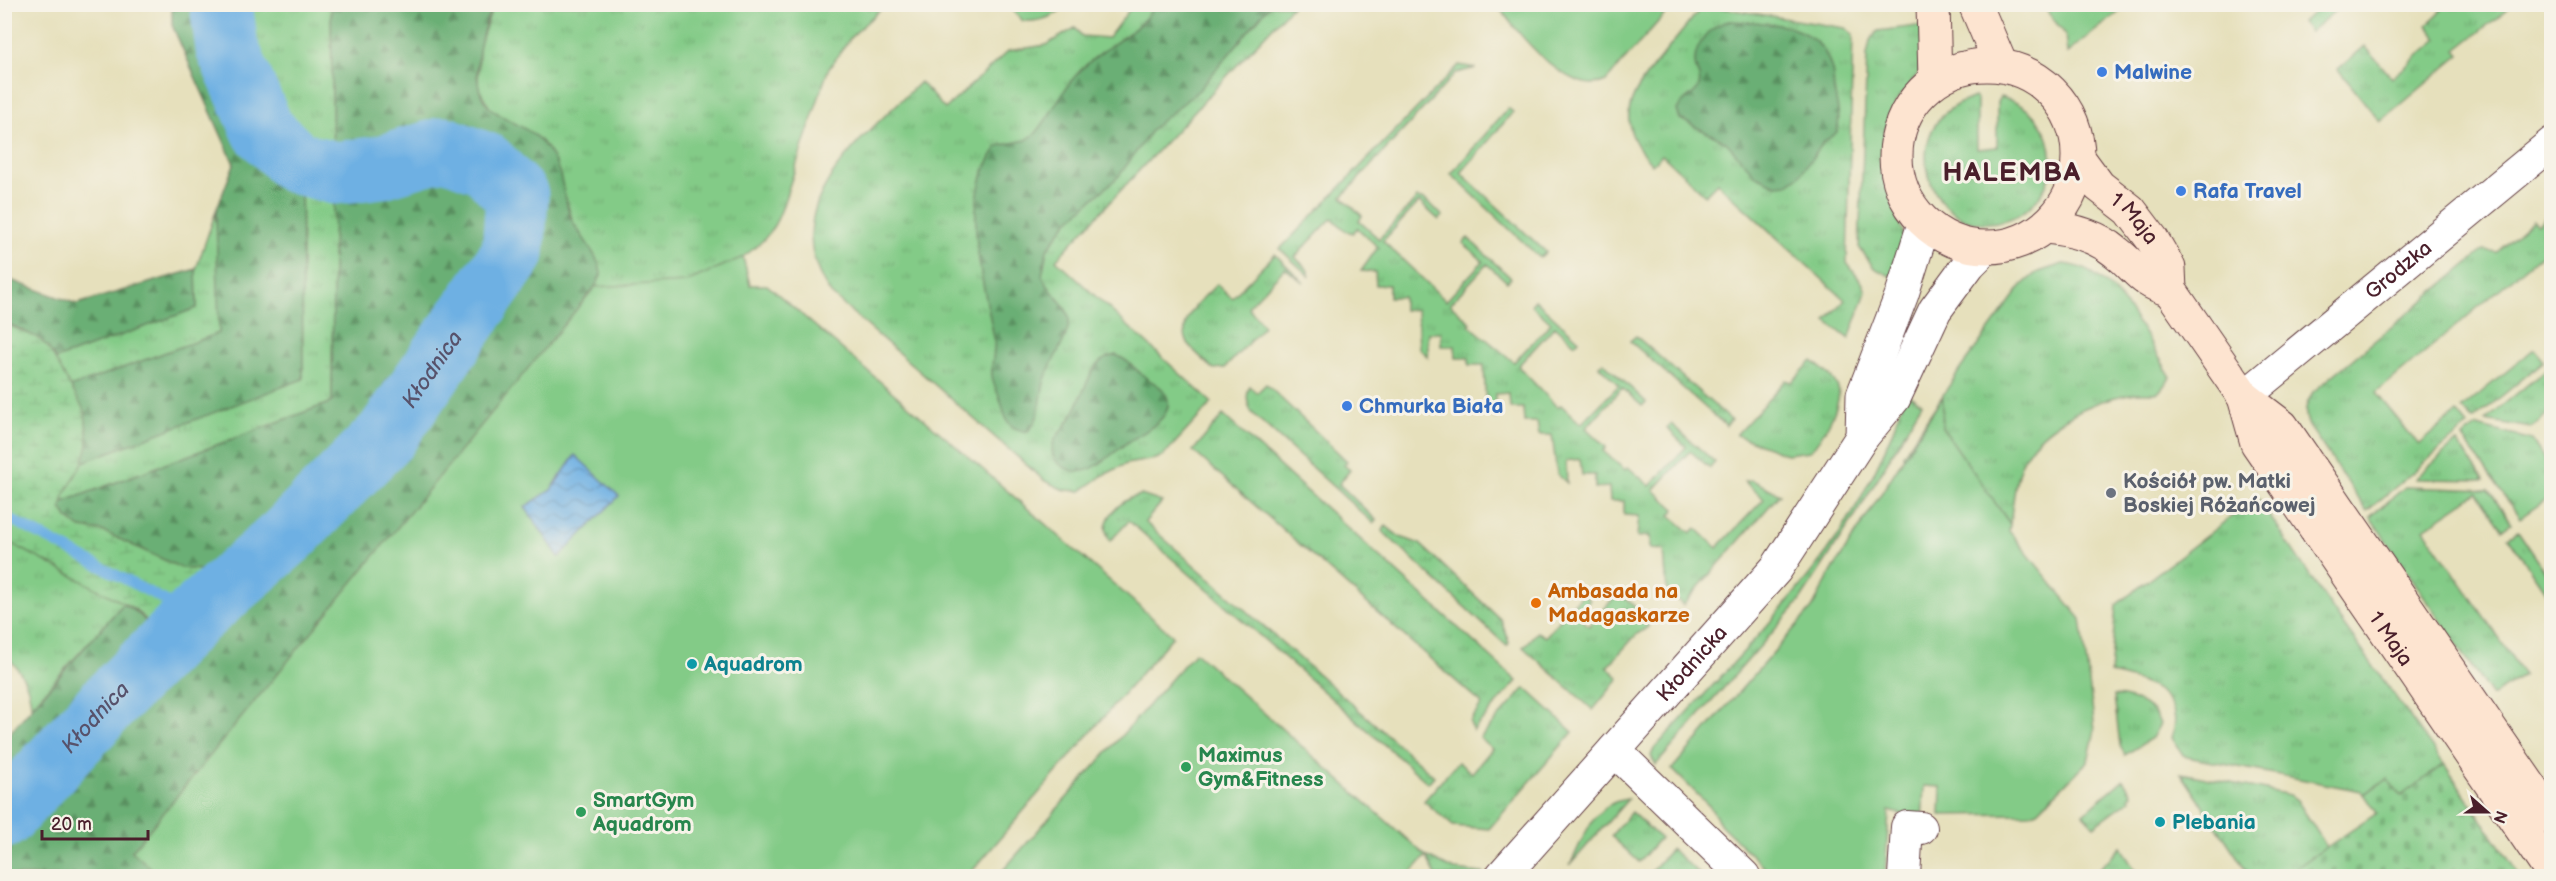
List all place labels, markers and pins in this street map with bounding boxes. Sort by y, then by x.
place label: Malwine [2114,60,2192,85]
marker: Malwine [2095,65,2109,79]
place label: Rafa Travel [2193,179,2302,204]
marker: Rafa Travel [2174,184,2188,198]
place label: Chmurka Biała [1359,394,1504,419]
marker: Chmurka Biała [1340,399,1354,413]
place label: Kościół pw. Matki Boskiej Różańcowej [2123,469,2315,518]
marker: Kościół pw. Matki Boskiej Różańcowej [2104,486,2118,500]
place label: Ambasada na Madagaskarze [1547,579,1690,628]
marker: Ambasada na Madagaskarze [1529,596,1543,610]
place label: Aquadrom [703,652,803,677]
marker: Aquadrom [685,657,699,671]
place label: Maximus Gym&Fitness [1198,743,1324,792]
marker: Maximus Gym&Fitness [1179,760,1193,774]
place label: SmartGym Aquadrom [592,788,694,837]
marker: SmartGym Aquadrom [574,805,588,819]
place label: Plebania [2172,810,2256,835]
marker: Plebania [2153,815,2167,829]

